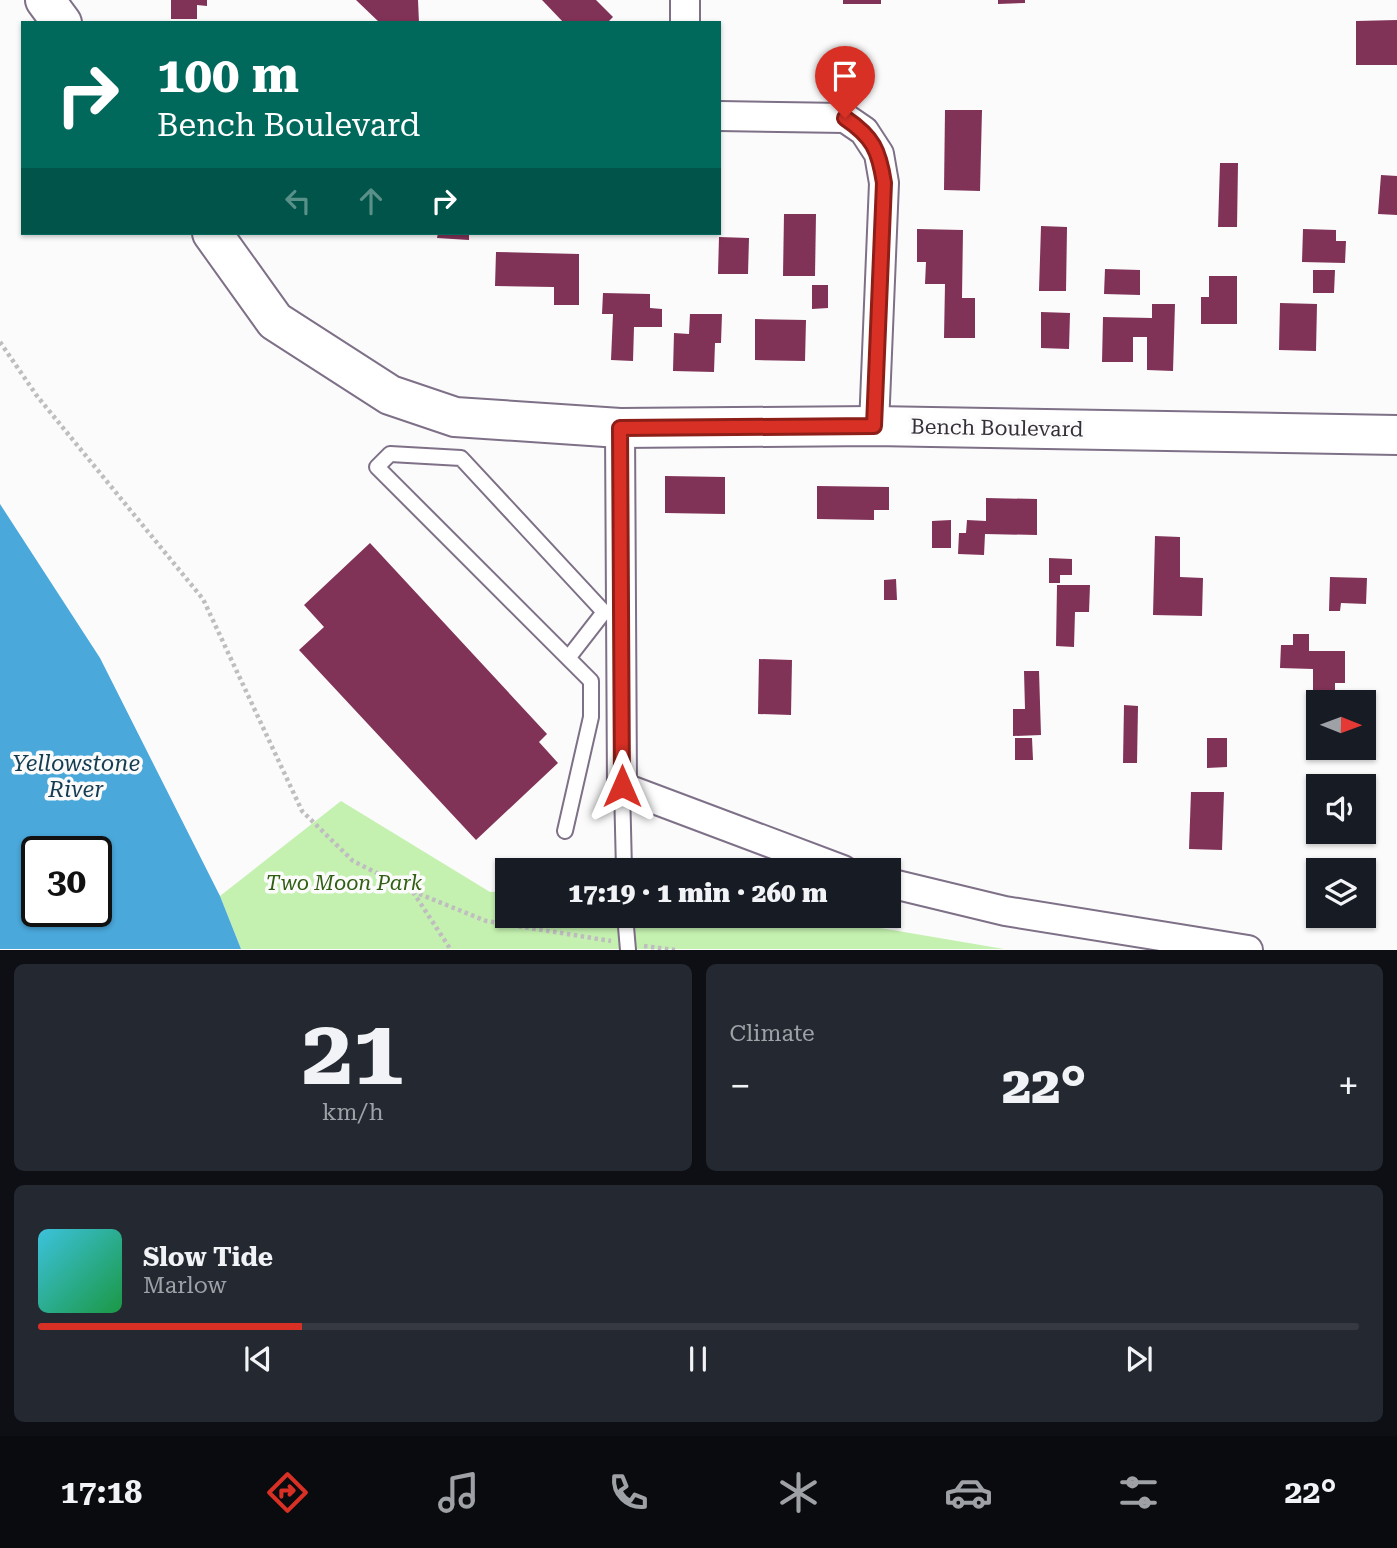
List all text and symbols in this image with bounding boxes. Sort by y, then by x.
pin [815,46,875,118]
text: 100 m [157,47,299,104]
icon: right [42,49,133,140]
icon: arrive [826,57,864,95]
text: Bench Boulevard [157,106,420,144]
icon: left [279,182,317,220]
icon: ahead [352,182,390,220]
icon: right [425,182,463,220]
street label: Bench Boulevard [910,414,1084,442]
north arrow [1306,690,1376,760]
map controls [1306,690,1376,928]
position arrow [585,749,659,823]
water label: Yellowstone River [12,750,140,803]
button: sound [1306,774,1376,844]
speed limit sign: 30 [21,836,112,927]
button: layers [1306,858,1376,928]
park label: Two Moon Park [266,871,423,895]
text: 17:19 · 1 min · 260 m [568,878,828,908]
text: 21 [302,1000,404,1106]
text: Climate [730,1020,815,1047]
text: 22° [1002,1055,1086,1116]
text: − [730,1064,751,1108]
text: + [1338,1064,1359,1108]
text: km/h [322,1099,384,1126]
text: Slow Tide [143,1242,273,1272]
text: Marlow [143,1272,226,1299]
icon: previous [239,1340,277,1378]
icon: pause [679,1340,717,1378]
icon: next [1120,1340,1158,1378]
icon: directions [263,1468,312,1517]
icon: music [434,1468,483,1517]
icon: phone [604,1468,653,1517]
icon: climate [774,1468,823,1517]
icon: car [944,1468,993,1517]
icon: filters [1114,1468,1163,1517]
text: 17:18 [61,1473,142,1511]
text: 22° [1285,1473,1336,1511]

